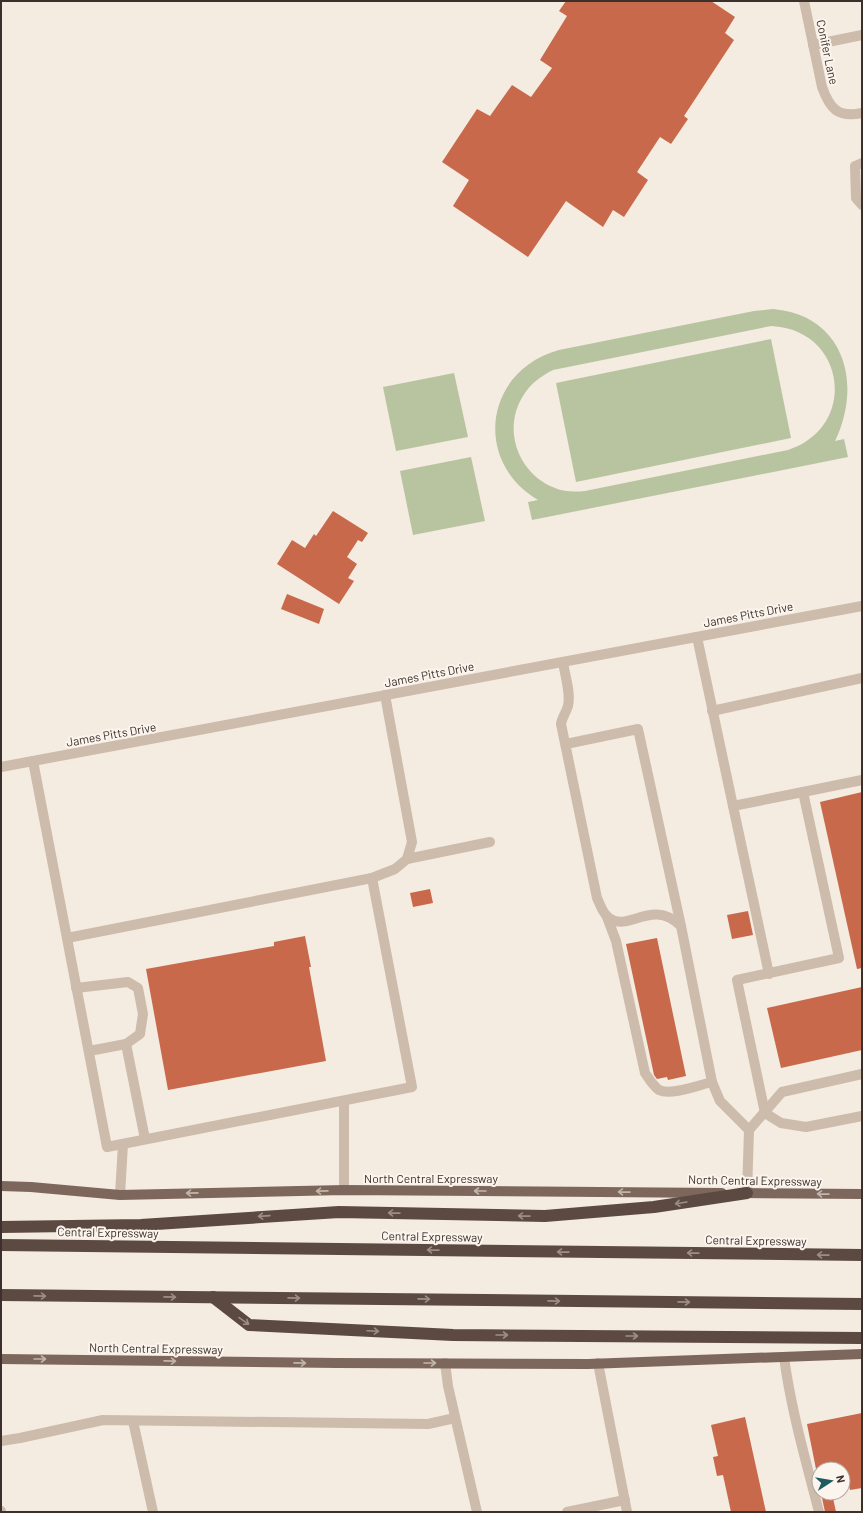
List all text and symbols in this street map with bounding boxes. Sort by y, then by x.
street label: Conifer Lane [814,18,842,86]
street label: James Pitts Drive [702,598,794,630]
street label: James Pitts Drive [383,658,475,690]
street label: James Pitts Drive [65,719,157,749]
street label: North Central Expressway [364,1171,498,1185]
street label: North Central Expressway [688,1172,823,1188]
one-way arrow [316,1187,329,1195]
one-way arrow [474,1187,487,1195]
one-way arrow [618,1188,631,1196]
one-way arrow [186,1189,199,1197]
one-way arrow [817,1190,830,1198]
one-way arrow [675,1199,688,1207]
one-way arrow [388,1209,401,1217]
one-way arrow [518,1212,531,1220]
one-way arrow [258,1213,271,1220]
street label: Central Expressway [57,1224,159,1240]
street label: Central Expressway [381,1228,483,1244]
street label: Central Expressway [705,1232,807,1248]
one-way arrow [427,1246,440,1254]
one-way arrow [557,1248,570,1256]
one-way arrow [687,1249,700,1257]
one-way arrow [817,1251,830,1259]
one-way arrow [33,1292,46,1300]
one-way arrow [163,1293,176,1301]
one-way arrow [287,1294,300,1302]
one-way arrow [417,1295,430,1303]
one-way arrow [547,1297,560,1305]
one-way arrow [677,1298,690,1306]
one-way arrow [238,1317,249,1325]
one-way arrow [366,1327,379,1334]
one-way arrow [495,1331,508,1339]
one-way arrow [625,1332,638,1340]
street label: North Central Expressway [89,1340,224,1356]
one-way arrow [33,1355,46,1363]
one-way arrow [163,1357,176,1364]
one-way arrow [293,1359,306,1367]
one-way arrow [423,1359,436,1367]
north arrow [811,1461,851,1501]
text: N [834,1474,848,1484]

